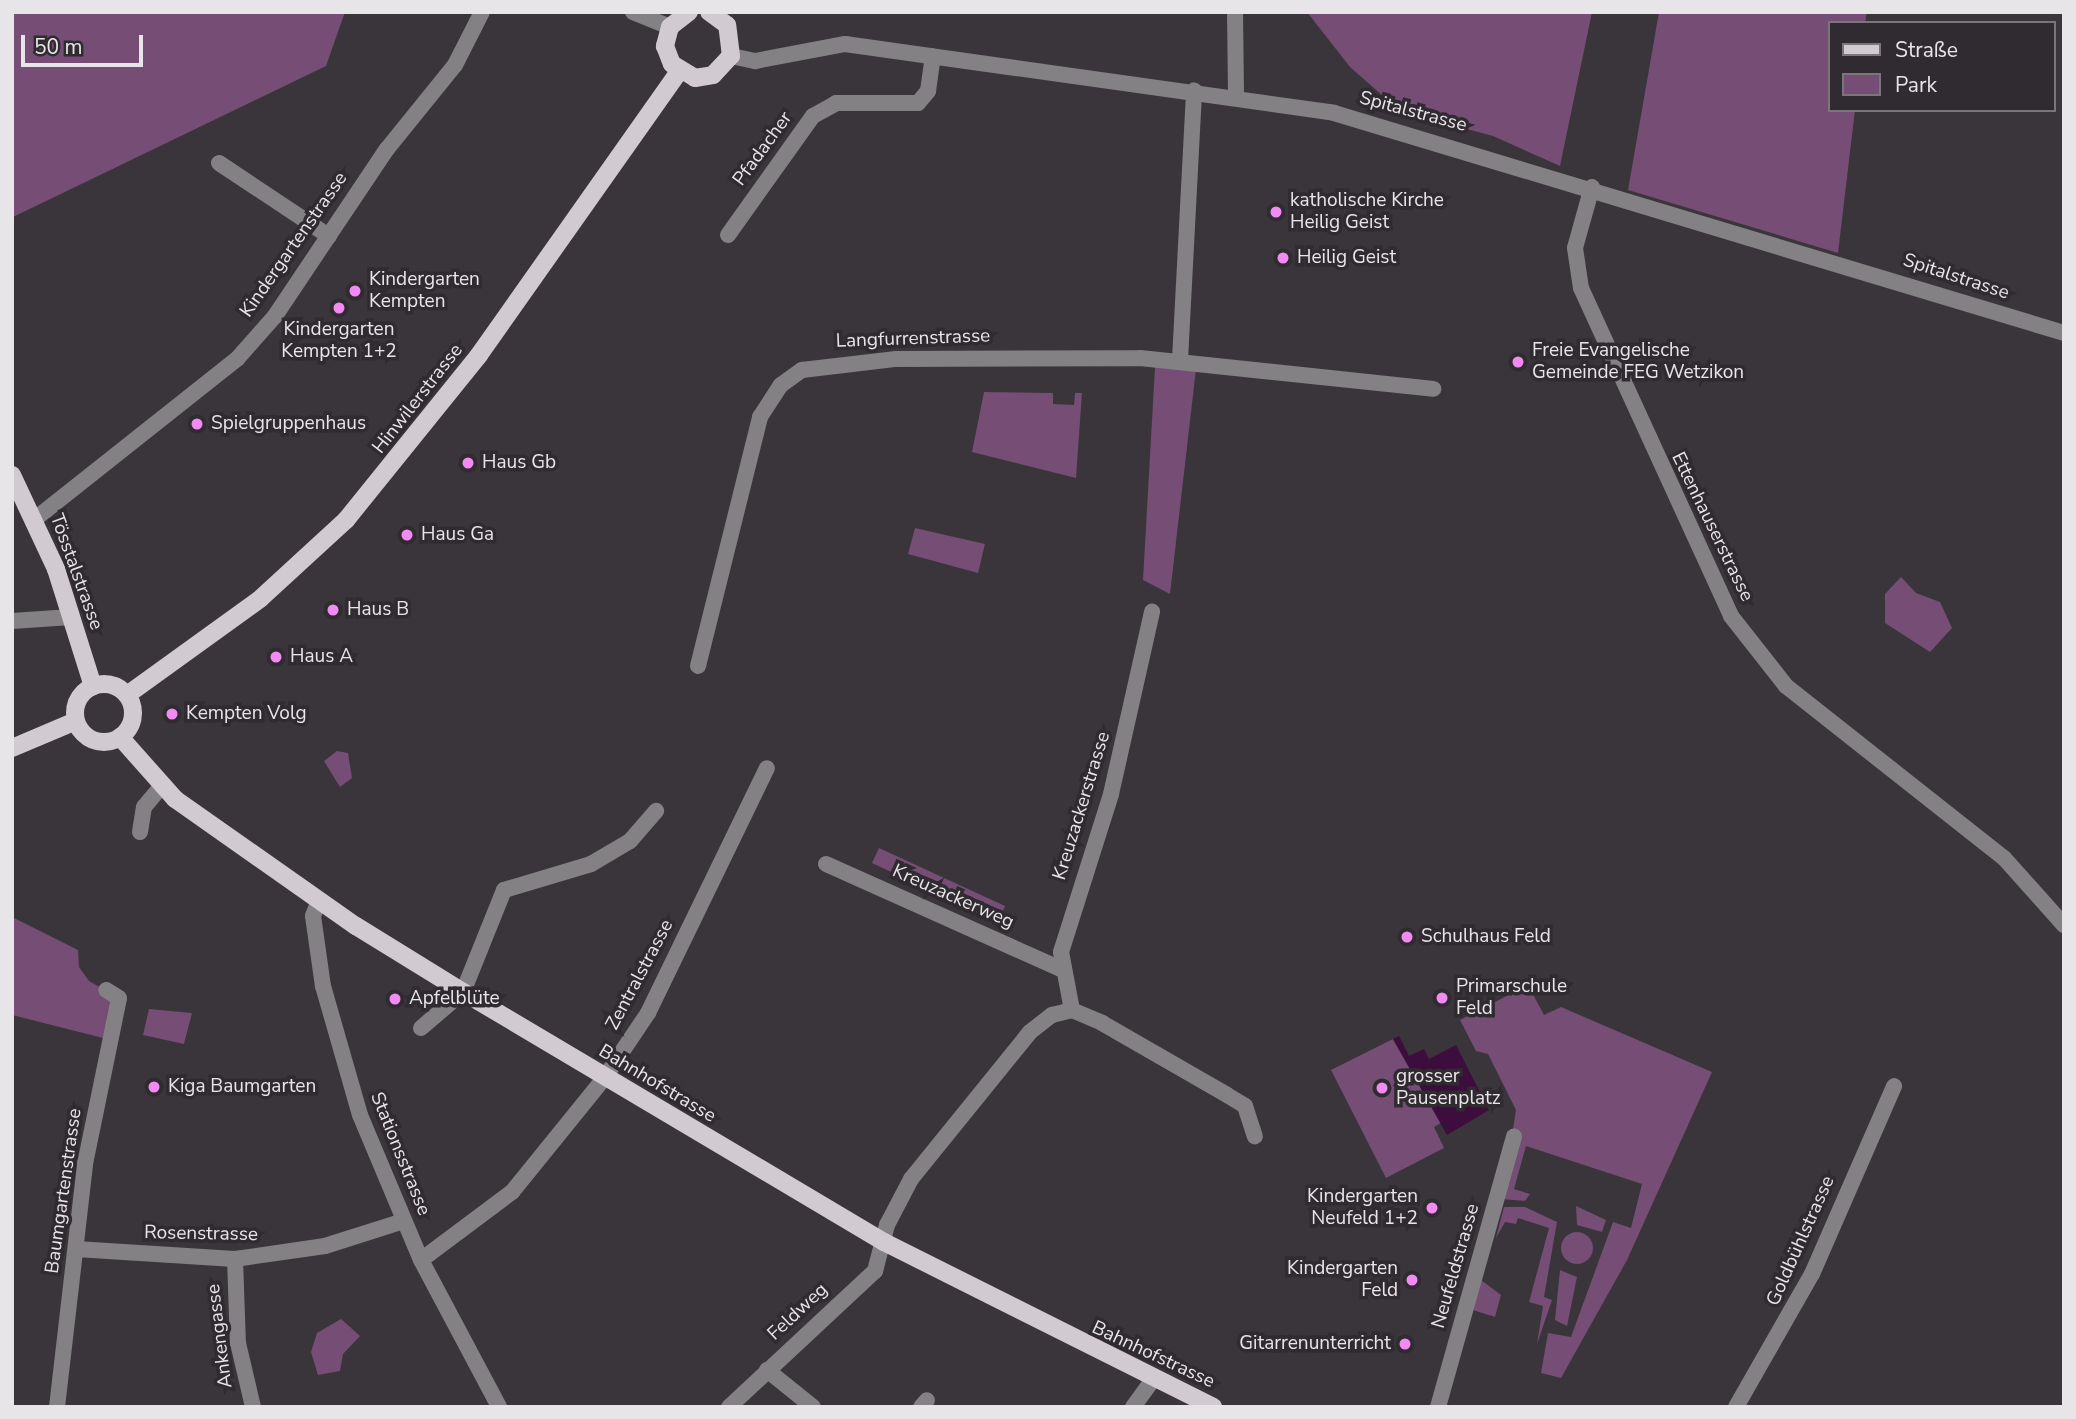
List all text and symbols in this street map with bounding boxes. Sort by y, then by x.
scale bar [24,21,147,65]
legend [1828,21,2055,112]
text: 50 m [34,33,83,61]
text: Straße [1895,36,1958,64]
text: Park [1895,71,1937,99]
street label: Spitalstrasse [1357,87,1469,137]
street label: Pfadacher [729,108,797,190]
street label: Kindergartenstrasse [235,168,353,322]
place label: katholische Kirche Heilig Geist [1290,190,1444,234]
marker: katholische Kirche Heilig Geist [1268,204,1284,220]
place label: Heilig Geist [1297,247,1396,269]
street label: Spitalstrasse [1900,249,2012,305]
marker: Heilig Geist [1275,250,1291,266]
place label: Kindergarten Kempten [369,269,480,313]
marker: Kindergarten Kempten [347,283,363,299]
marker: Kindergarten Kempten 1+2 [331,300,347,316]
place label: Kindergarten Kempten 1+2 [281,319,397,363]
street label: Langfurrenstrasse [835,325,991,353]
street label: Hinwilerstrasse [368,340,468,458]
place label: Freie Evangelische Gemeinde FEG Wetzikon [1532,340,1744,384]
marker: Freie Evangelische Gemeinde FEG Wetzikon [1510,354,1526,370]
place label: Spielgruppenhaus [211,413,366,435]
marker: Spielgruppenhaus [189,416,205,432]
street label: Ettenhauserstrasse [1666,449,1758,605]
place label: Haus Gb [482,452,556,474]
marker: Haus Gb [460,455,476,471]
street label: Tösstalstrasse [44,511,108,633]
place label: Haus Ga [421,524,494,546]
marker: Haus Ga [399,527,415,543]
place label: Haus B [347,599,409,621]
marker: Haus B [325,602,341,618]
place label: Haus A [290,646,353,668]
marker: Haus A [268,649,284,665]
place label: Kempten Volg [186,703,307,725]
marker: Kempten Volg [164,706,180,722]
street label: Kreuzackerstrasse [1049,729,1115,883]
street label: Kreuzackerweg [889,860,1017,934]
street label: Zentralstrasse [601,916,679,1034]
place label: Schulhaus Feld [1421,926,1551,948]
marker: Schulhaus Feld [1399,929,1415,945]
place label: Primarschule Feld [1456,976,1567,1020]
place label: Apfelblüte [409,988,500,1010]
marker: Primarschule Feld [1434,990,1450,1006]
marker: Apfelblüte [387,991,403,1007]
street label: Bahnhofstrasse [594,1040,720,1128]
place label: grosser Pausenplatz [1396,1066,1501,1110]
place label: Kiga Baumgarten [168,1076,316,1098]
marker: Kiga Baumgarten [146,1079,162,1095]
marker: grosser Pausenplatz [1374,1080,1390,1096]
street label: Stationsstrasse [365,1089,435,1219]
street label: Baumgartenstrasse [41,1107,87,1275]
street label: Goldbühlstrasse [1762,1172,1840,1310]
place label: Kindergarten Neufeld 1+2 [1307,1186,1418,1230]
marker: Kindergarten Neufeld 1+2 [1424,1200,1440,1216]
street label: Neufeldstrasse [1427,1201,1485,1331]
street label: Rosenstrasse [144,1222,258,1246]
place label: Kindergarten Feld [1287,1258,1398,1302]
marker: Kindergarten Feld [1404,1272,1420,1288]
street label: Feldweg [763,1278,833,1346]
street label: Ankengasse [202,1283,238,1389]
street label: Bahnhofstrasse [1088,1317,1218,1393]
place label: Gitarrenunterricht [1239,1333,1391,1355]
marker: Gitarrenunterricht [1397,1336,1413,1352]

